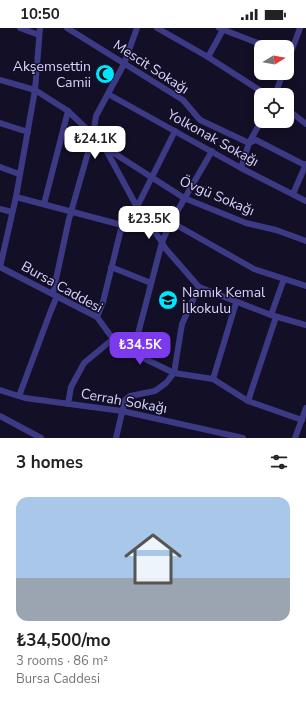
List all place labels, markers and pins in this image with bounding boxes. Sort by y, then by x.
place label: Akşemsettin Camii [13,57,91,92]
mosque icon: Akşemsettin Camii [94,63,116,85]
pin: ₺24.1K [62,126,128,160]
pin: ₺23.5K [116,206,182,240]
place label: Namık Kemal İlkokulu [182,283,266,318]
school or university icon: Namık Kemal İlkokulu [157,289,179,311]
pin: ₺34.5K [107,332,173,366]

